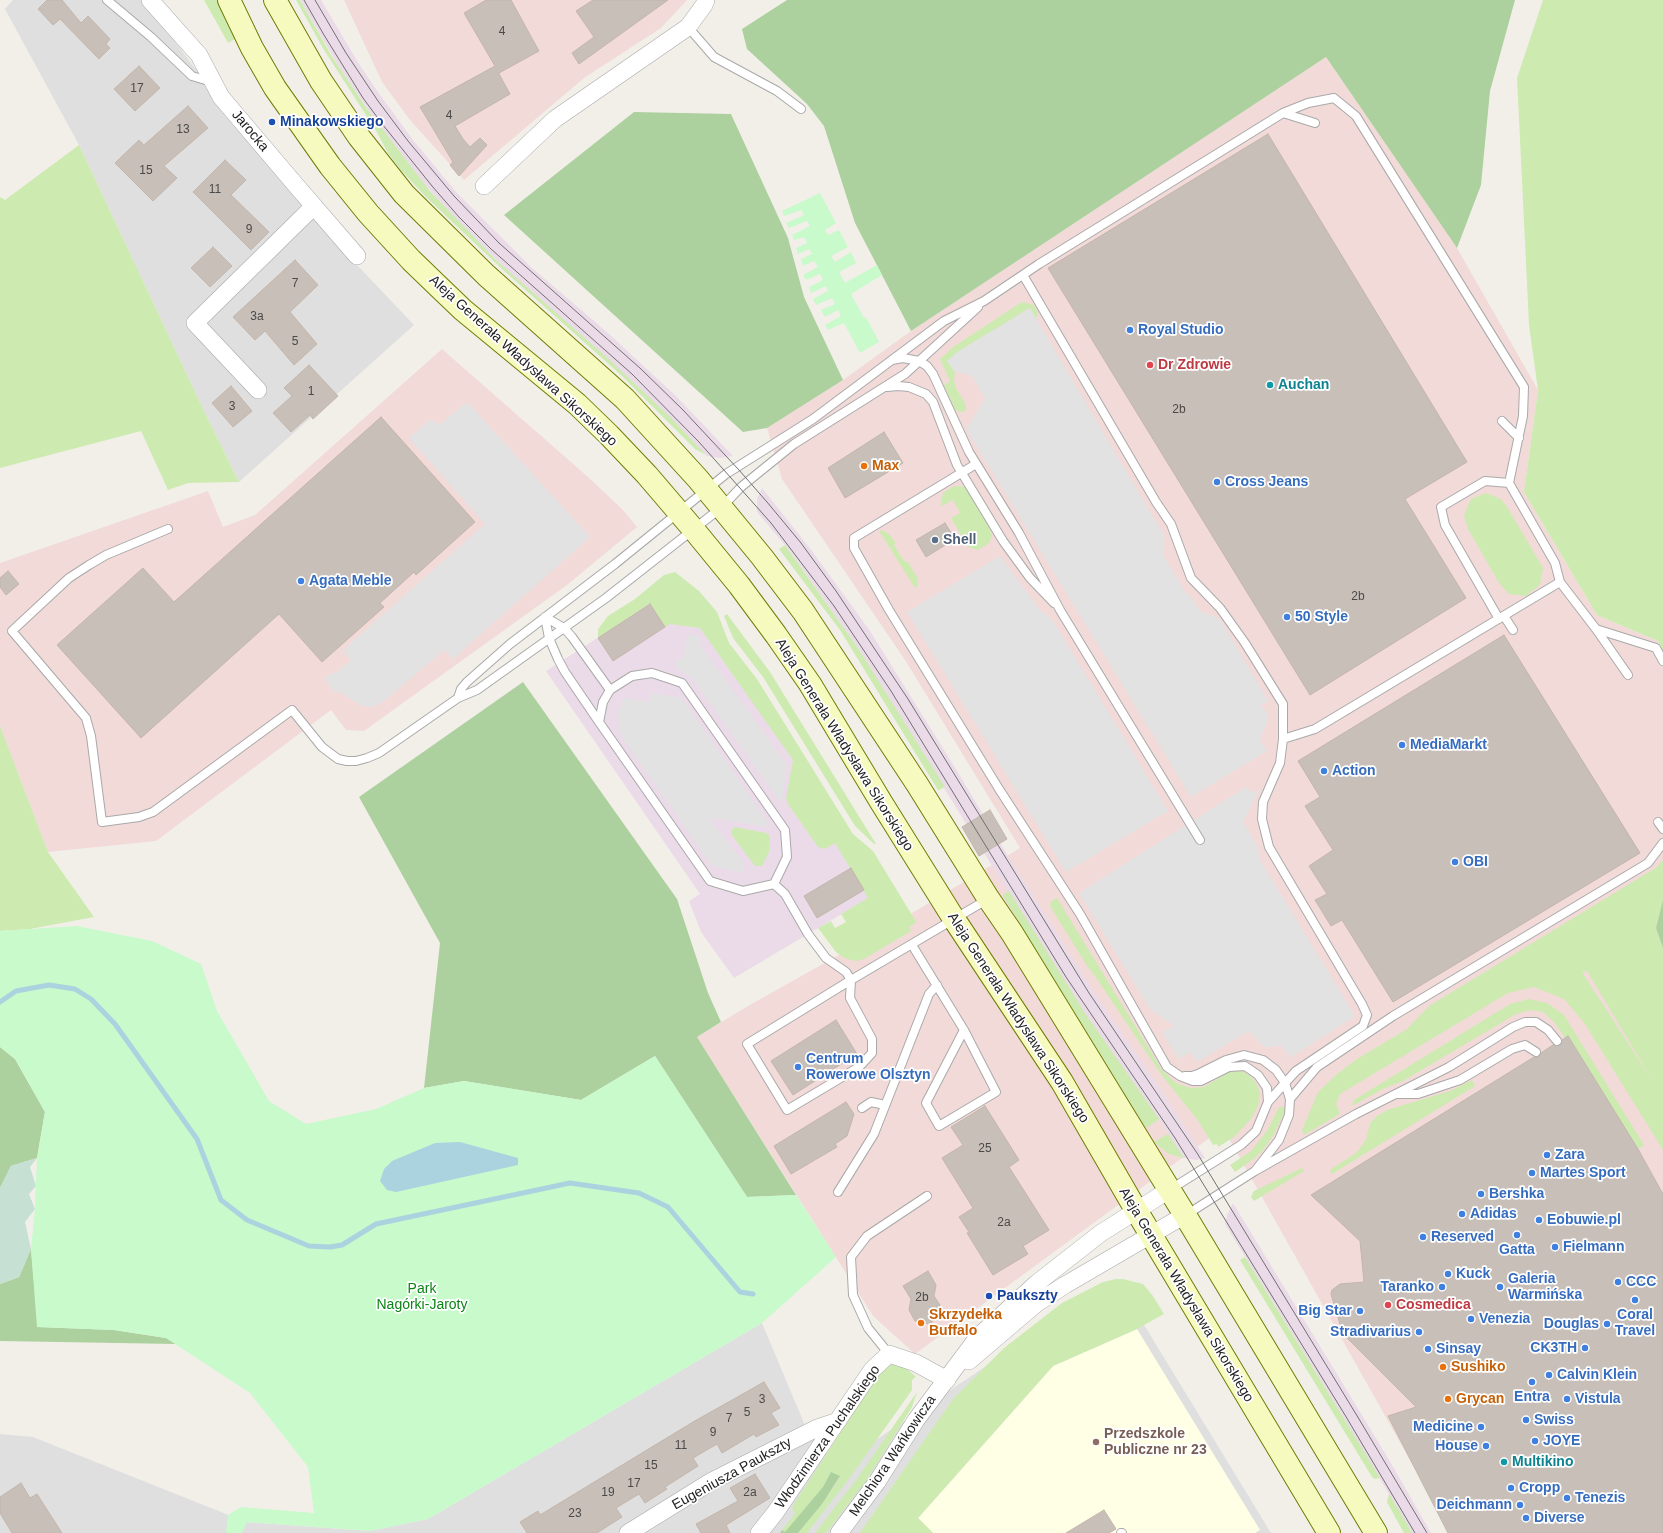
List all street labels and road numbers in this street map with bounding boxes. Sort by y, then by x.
street label: Jarocka [228,107,272,155]
street label: Aleja Generała Władysława Sikorskiego [425,272,621,450]
street label: Aleja Generała Władysława Sikorskiego [771,636,917,854]
street label: Aleja Generała Władysława Sikorskiego [944,910,1092,1126]
street label: Aleja Generała Władysława Sikorskiego [1115,1185,1257,1405]
street label: Włodzimierza Puchalskiego [772,1362,884,1512]
street label: Melchiora Wańkowicza [846,1392,940,1520]
street label: Eugeniusza Paukszty [669,1434,795,1514]

